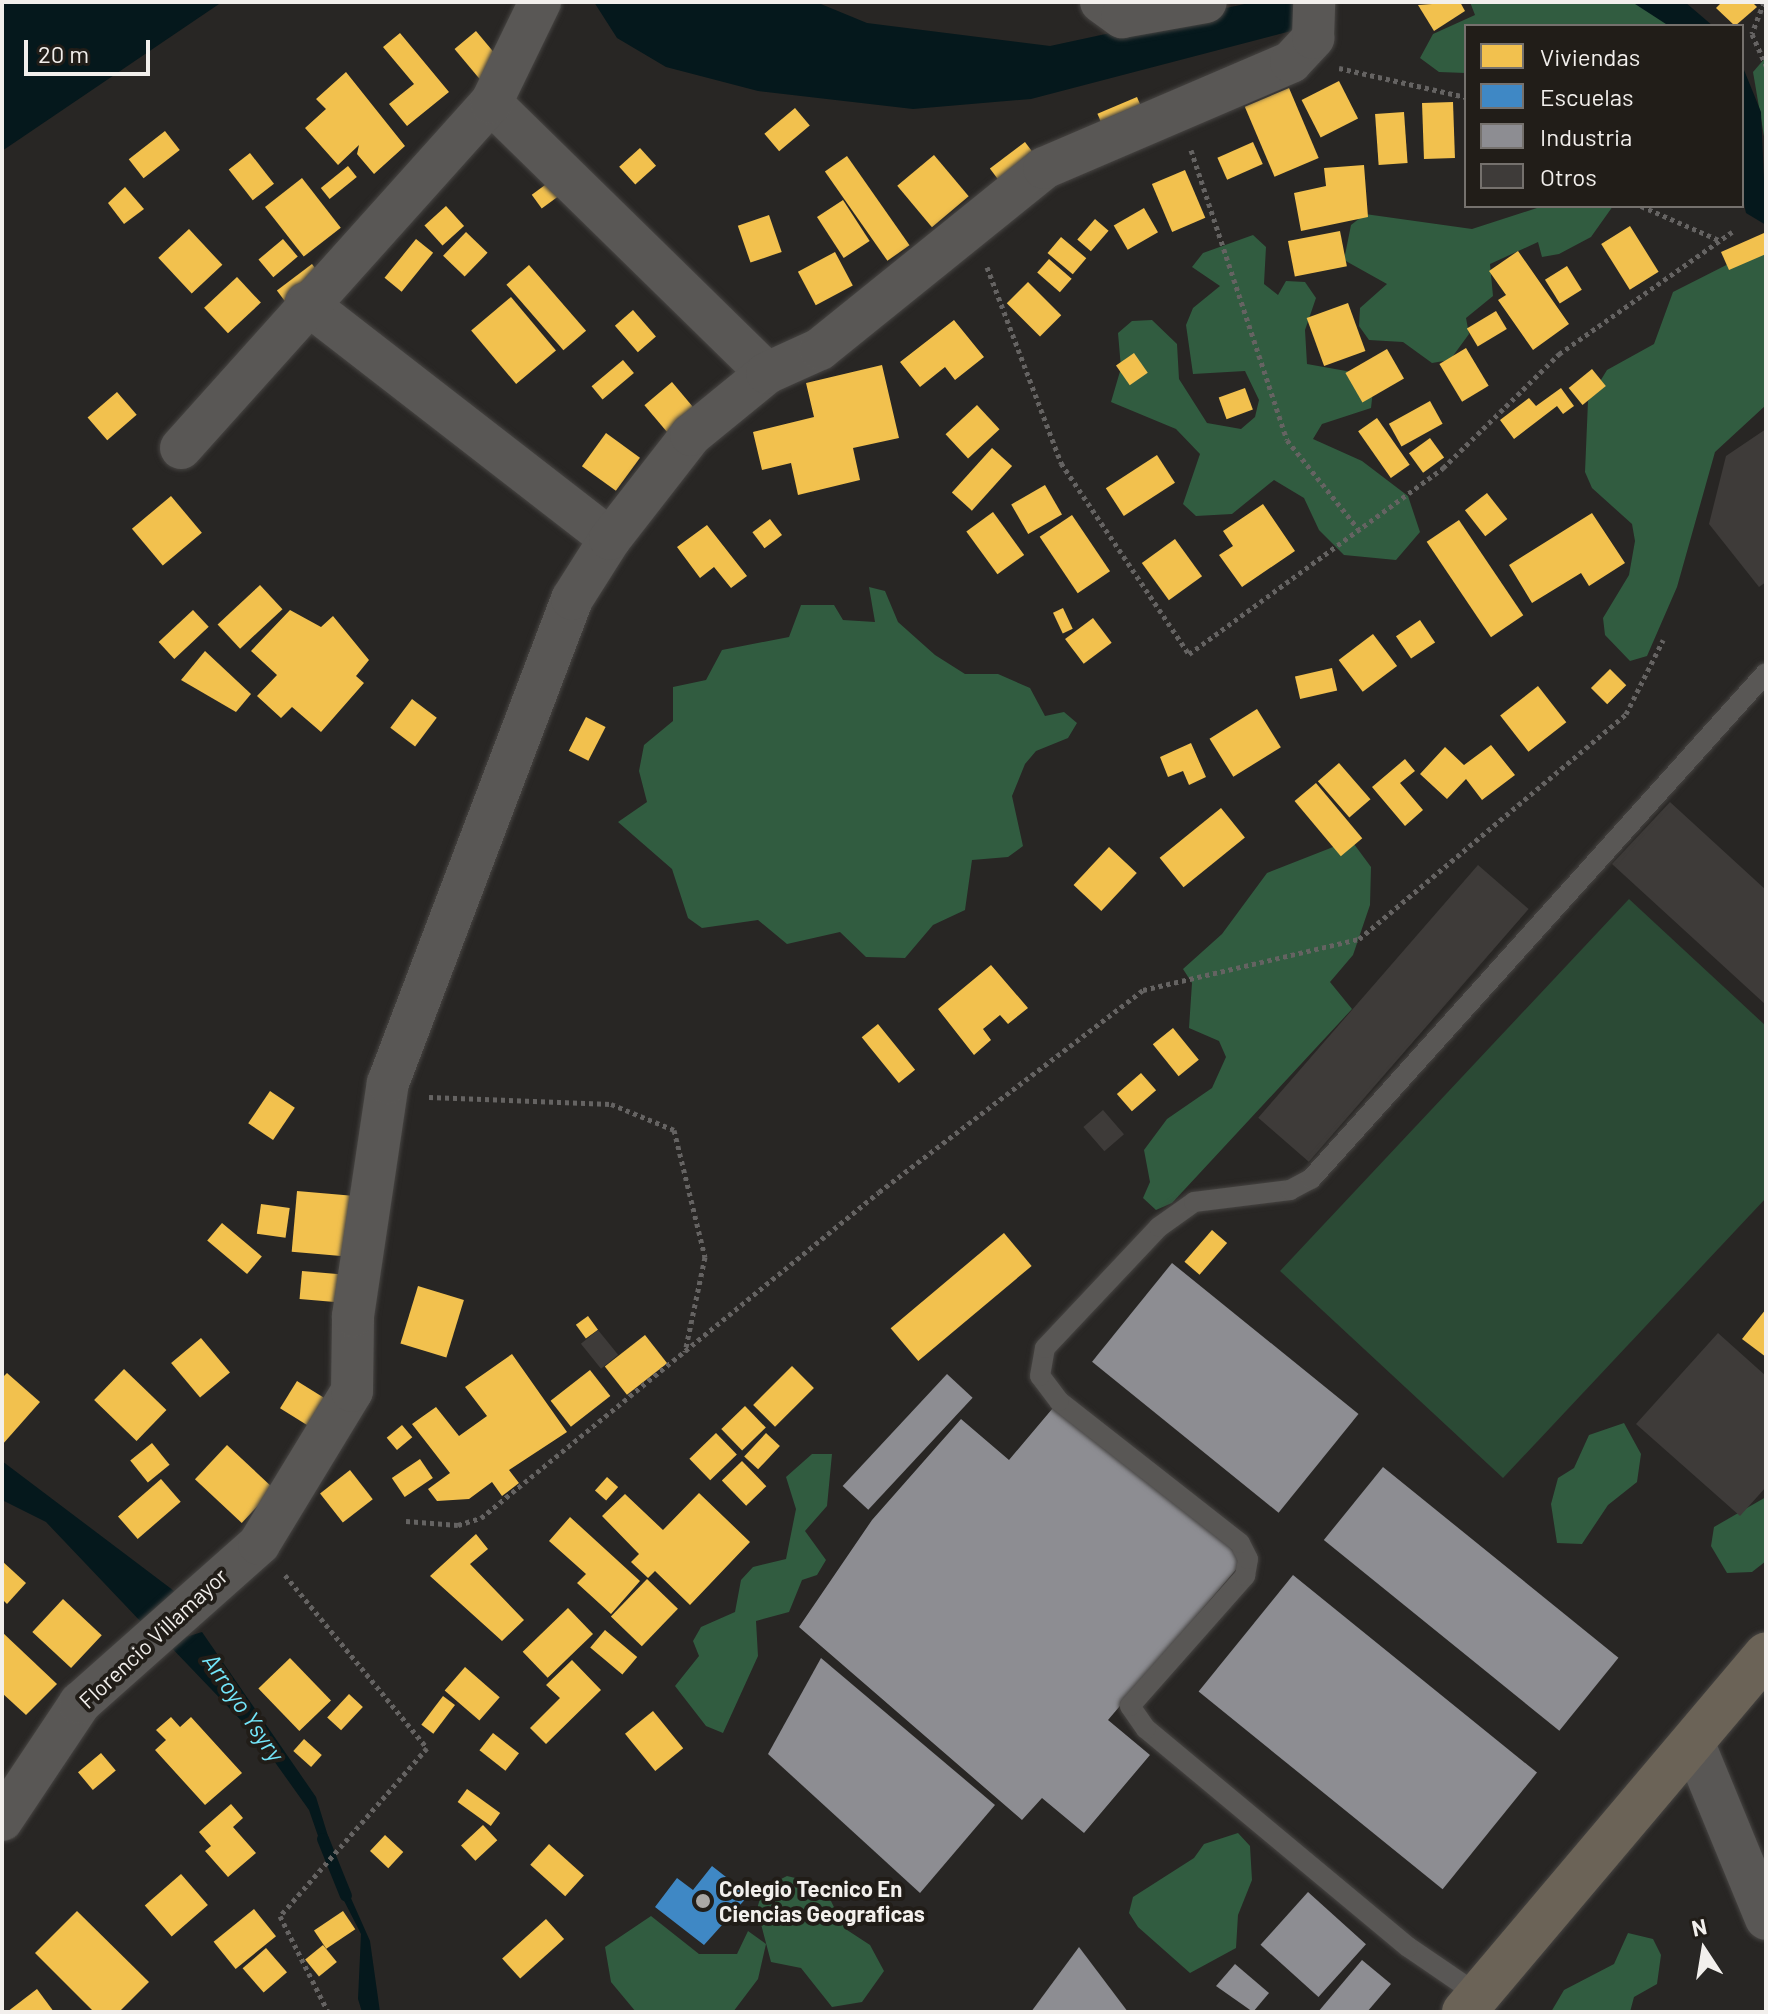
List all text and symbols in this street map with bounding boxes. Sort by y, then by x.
scale bar [28,24,154,74]
legend [1464,24,1744,208]
text: 20 m [38,39,89,68]
text: Viviendas [1540,42,1640,71]
text: Escuelas [1540,82,1634,111]
text: Industria [1540,122,1632,151]
text: Otros [1540,162,1597,191]
street label: Florencio Villamayor [73,1562,233,1714]
water label: Arroyo Ysyry [197,1647,291,1767]
place label: Colegio Tecnico En Ciencias Geograficas [719,1875,925,1926]
marker: Colegio Tecnico En Ciencias Geograficas [694,1892,712,1910]
north arrow [1664,1910,1744,1990]
text: N [1689,1912,1709,1941]

